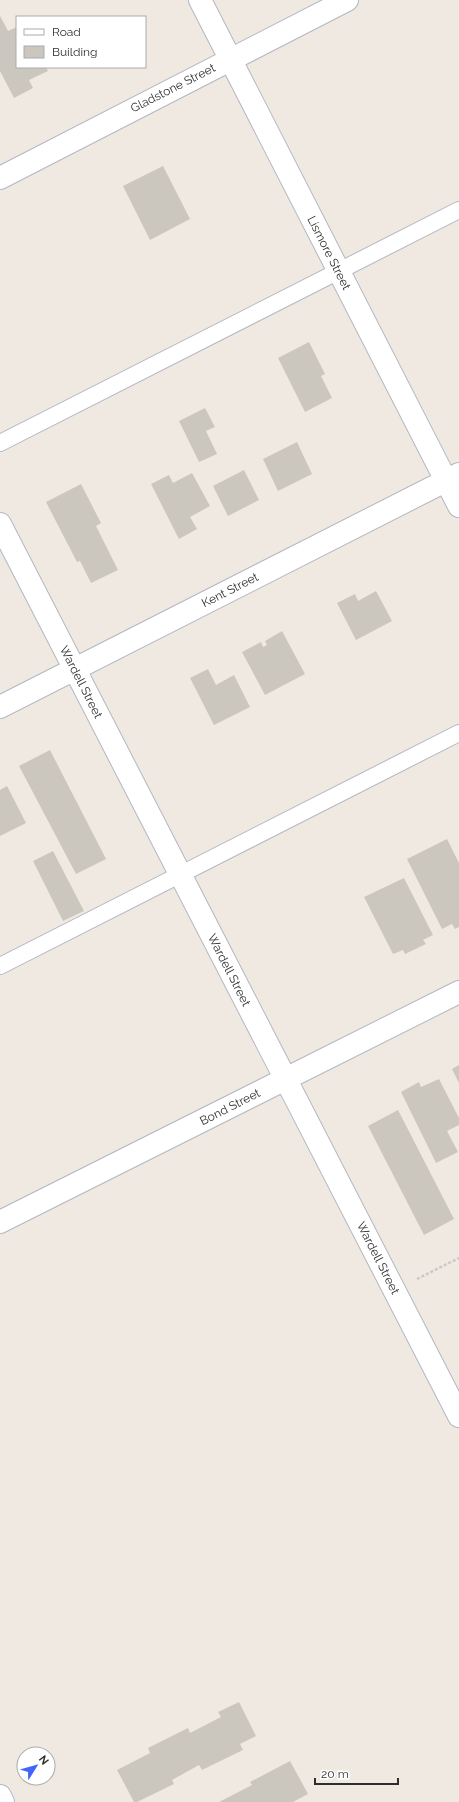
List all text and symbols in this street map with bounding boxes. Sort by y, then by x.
legend [16,16,146,68]
text: Road [52,25,81,39]
text: Building [52,45,98,59]
street label: Gladstone Street [128,61,218,115]
street label: Lismore Street [304,214,354,292]
street label: Kent Street [199,570,261,610]
street label: Wardell Street [57,643,105,721]
street label: Wardell Street [205,931,253,1009]
street label: Bond Street [197,1086,263,1128]
street label: Wardell Street [354,1219,402,1297]
north arrow [16,1746,56,1786]
text: N [36,1753,51,1768]
scale bar [315,1760,398,1786]
text: 20 m [321,1767,349,1781]

